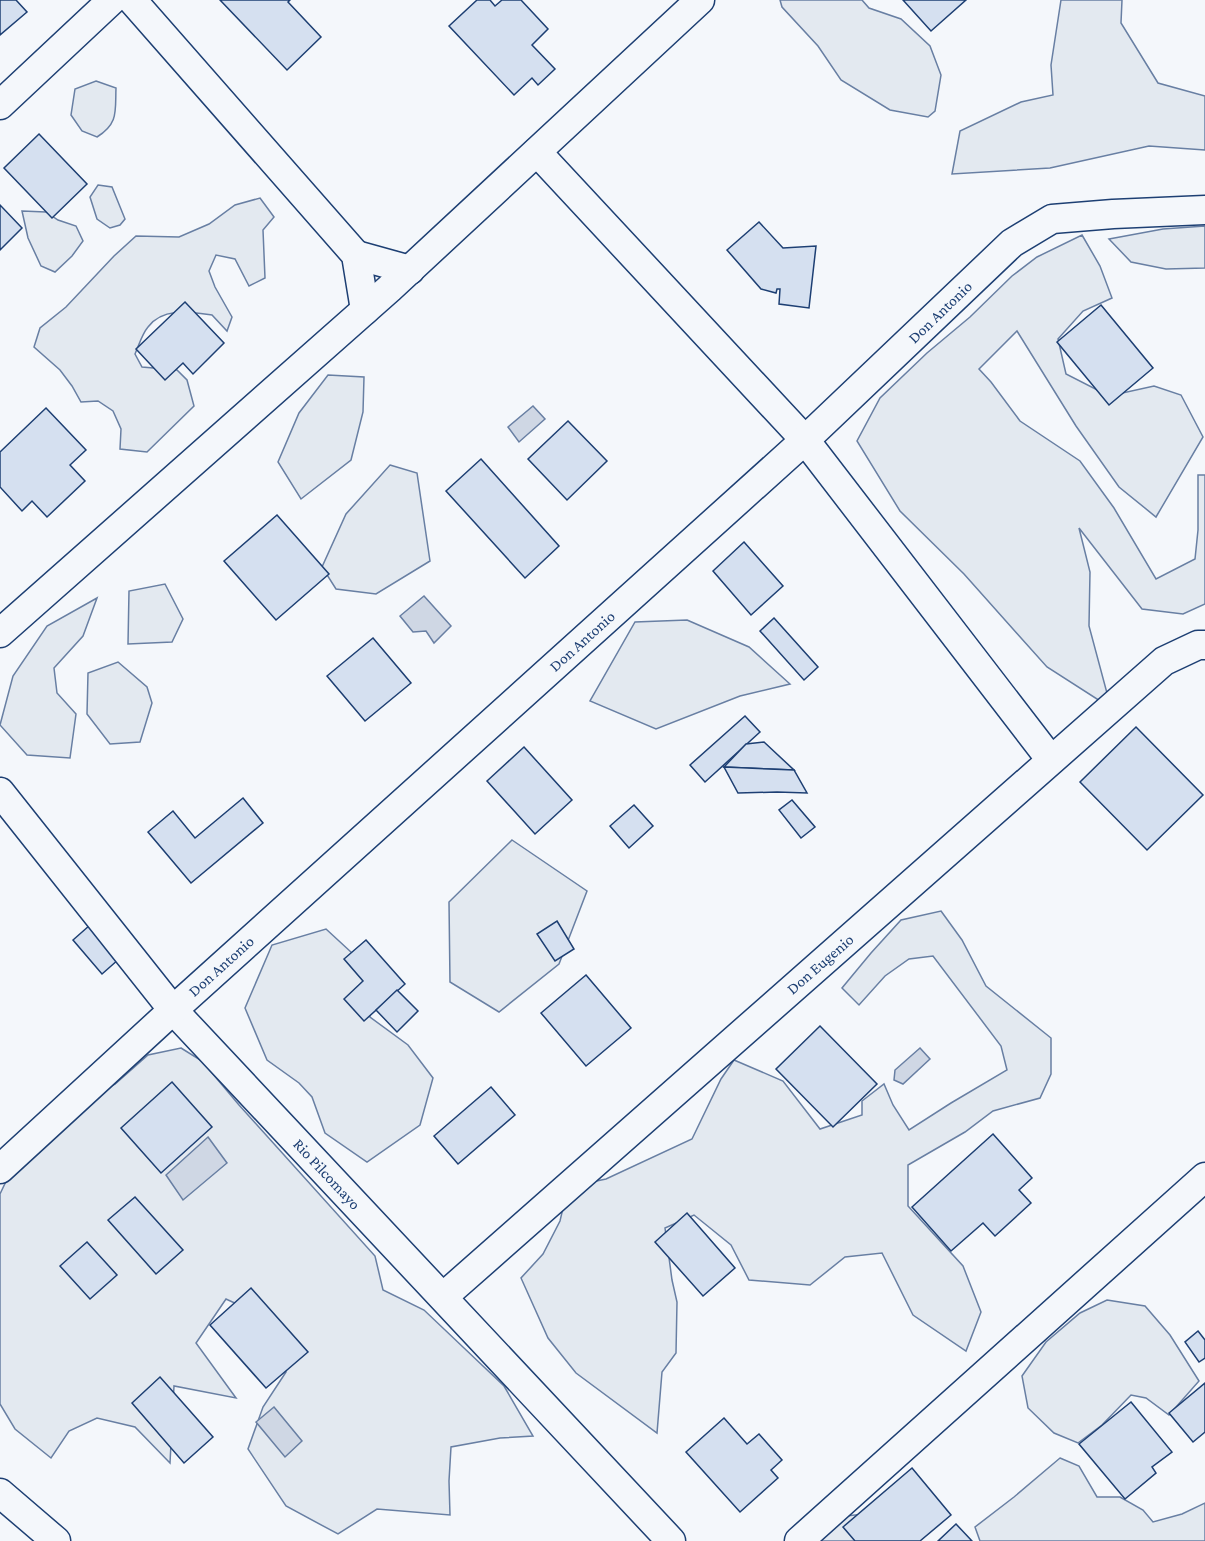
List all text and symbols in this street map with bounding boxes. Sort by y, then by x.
street label: Don Antonio [905,277,975,346]
street label: Don Antonio [546,607,618,675]
street label: Don Eugenio [783,930,857,998]
street label: Don Antonio [185,932,257,1000]
street label: Rio Pilcomayo [289,1135,364,1214]

